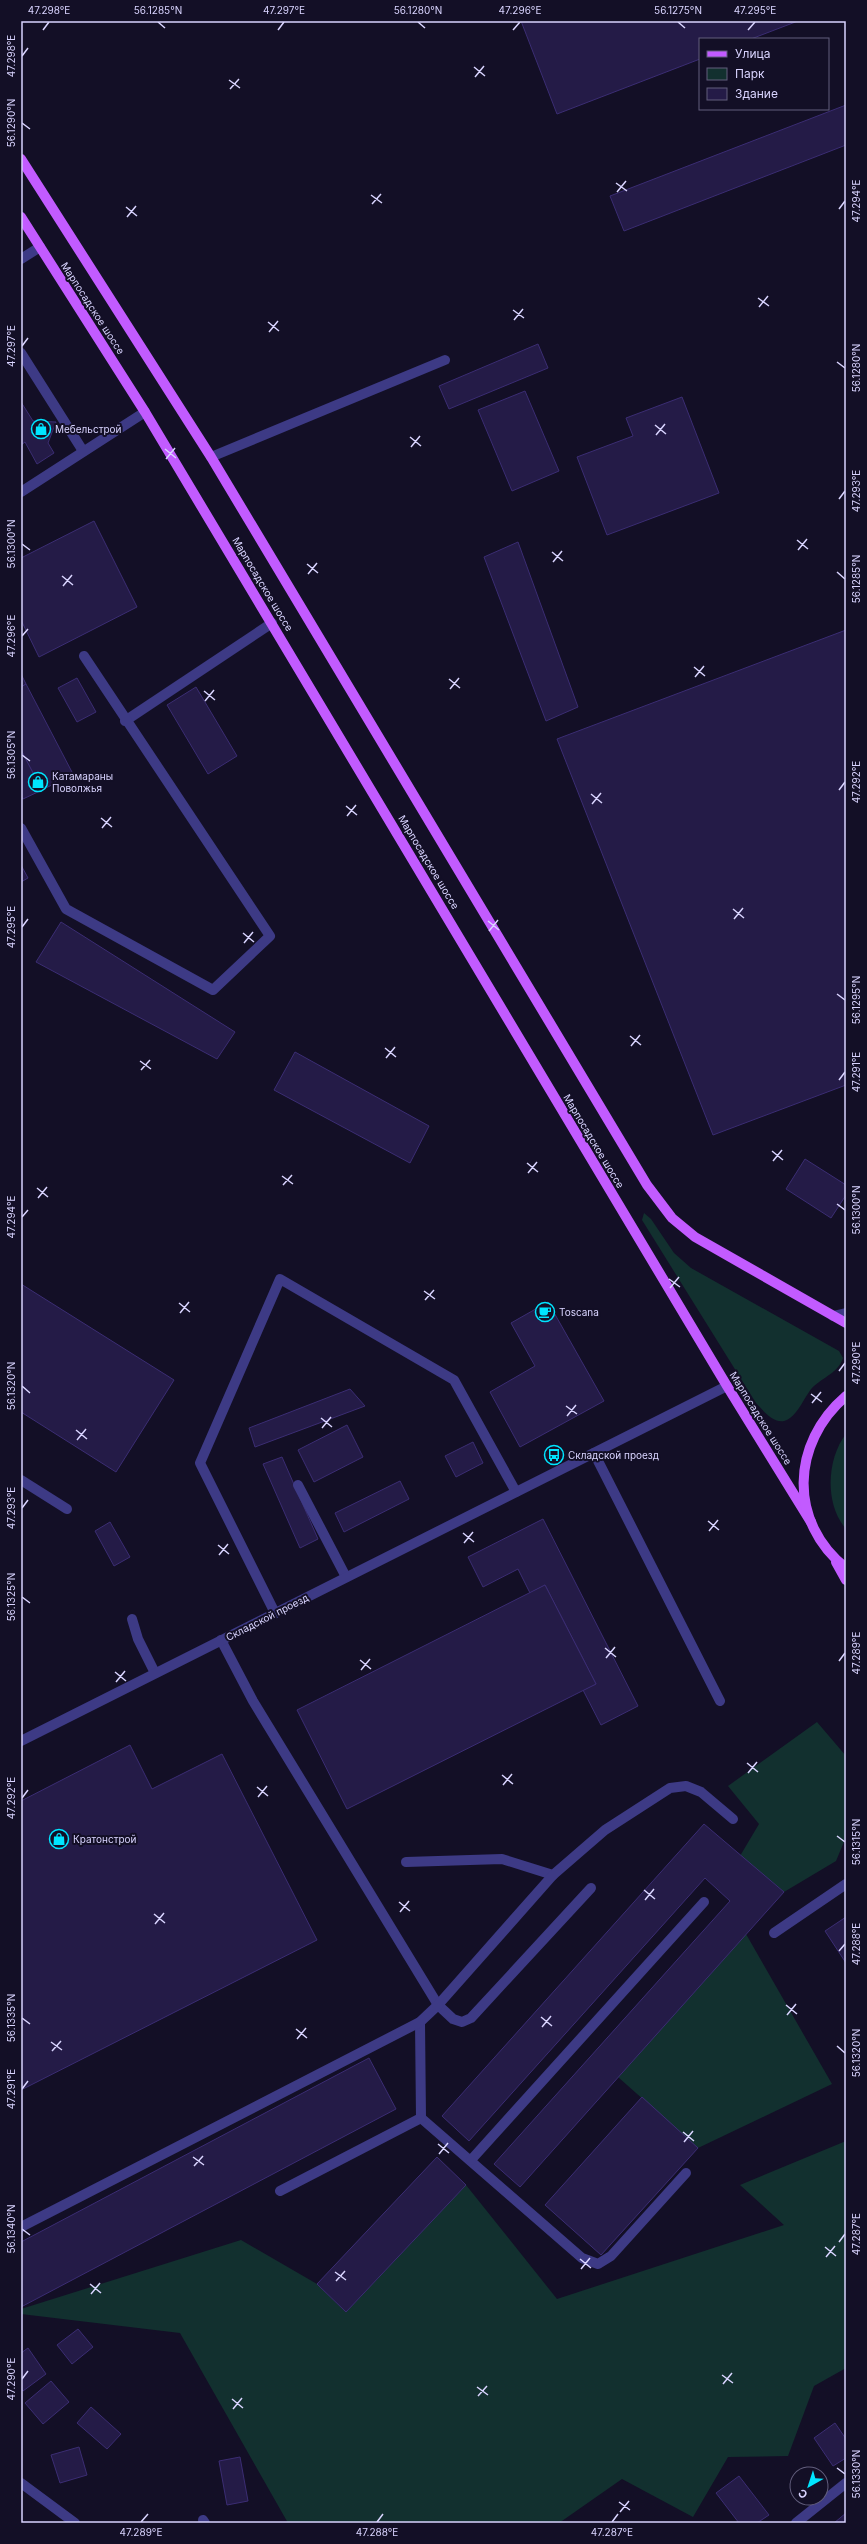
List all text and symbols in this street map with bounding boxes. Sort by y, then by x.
text: 47.298°E [28,4,70,16]
text: 56.1285°N [134,4,182,16]
text: 47.297°E [263,4,305,16]
text: 56.1280°N [394,4,442,16]
text: 47.296°E [499,4,541,16]
text: 56.1275°N [654,4,702,16]
text: 47.295°E [734,4,776,16]
text: 47.298°E [5,35,17,77]
legend [699,38,829,110]
text: Улица [735,46,770,61]
text: Парк [735,66,765,81]
text: Здание [735,86,778,101]
text: 56.1290°N [5,99,17,147]
text: 47.294°E [850,180,862,222]
street label: Марпосадское шоссе [59,260,127,356]
text: 47.297°E [5,325,17,367]
text: 56.1280°N [850,344,862,392]
shop icon: Мебельстрой [30,418,52,440]
place label: Мебельстрой [55,423,122,435]
text: 47.293°E [850,470,862,512]
text: 56.1300°N [5,520,17,568]
street label: Марпосадское шоссе [230,535,296,633]
text: 56.1285°N [850,555,862,603]
text: 47.296°E [5,615,17,657]
text: 56.1305°N [5,731,17,779]
text: 47.292°E [850,761,862,803]
place label: Катамараны Поволжья [52,770,113,794]
shop icon: Катамараны Поволжья [27,771,49,793]
street label: Марпосадское шоссе [396,813,462,911]
text: 47.295°E [5,906,17,948]
text: 56.1295°N [850,976,862,1024]
text: 47.291°E [850,1052,862,1092]
street label: Марпосадское шоссе [561,1092,627,1190]
text: 56.1300°N [850,1186,862,1234]
text: 47.294°E [5,1196,17,1238]
cafe icon: Toscana [534,1301,556,1323]
place label: Toscana [559,1306,599,1318]
text: 47.290°E [850,1342,862,1384]
text: 56.1320°N [5,1362,17,1410]
street label: Марпосадское шоссе [727,1369,795,1467]
bus stop icon: Складской проезд [543,1444,565,1466]
place label: Складской проезд [568,1449,659,1461]
text: 47.293°E [5,1487,17,1529]
text: 56.1325°N [5,1573,17,1621]
street label: Складской проезд [224,1591,310,1643]
text: 47.289°E [850,1632,862,1674]
text: 47.292°E [5,1777,17,1819]
text: 56.1315°N [850,1819,862,1865]
shop icon: Кратонстрой [48,1828,70,1850]
place label: Кратонстрой [73,1833,137,1845]
text: 47.288°E [850,1923,862,1965]
text: 56.1335°N [5,1994,17,2042]
text: 56.1320°N [850,2029,862,2077]
text: 47.291°E [5,2069,17,2109]
text: 56.1340°N [5,2204,17,2254]
text: 47.287°E [850,2213,862,2255]
text: 47.290°E [5,2358,17,2400]
text: 56.1330°N [850,2450,862,2498]
north arrow [789,2466,829,2506]
text: С [795,2486,810,2502]
text: 47.289°E [120,2526,162,2538]
text: 47.288°E [356,2526,398,2538]
text: 47.287°E [591,2526,633,2538]

